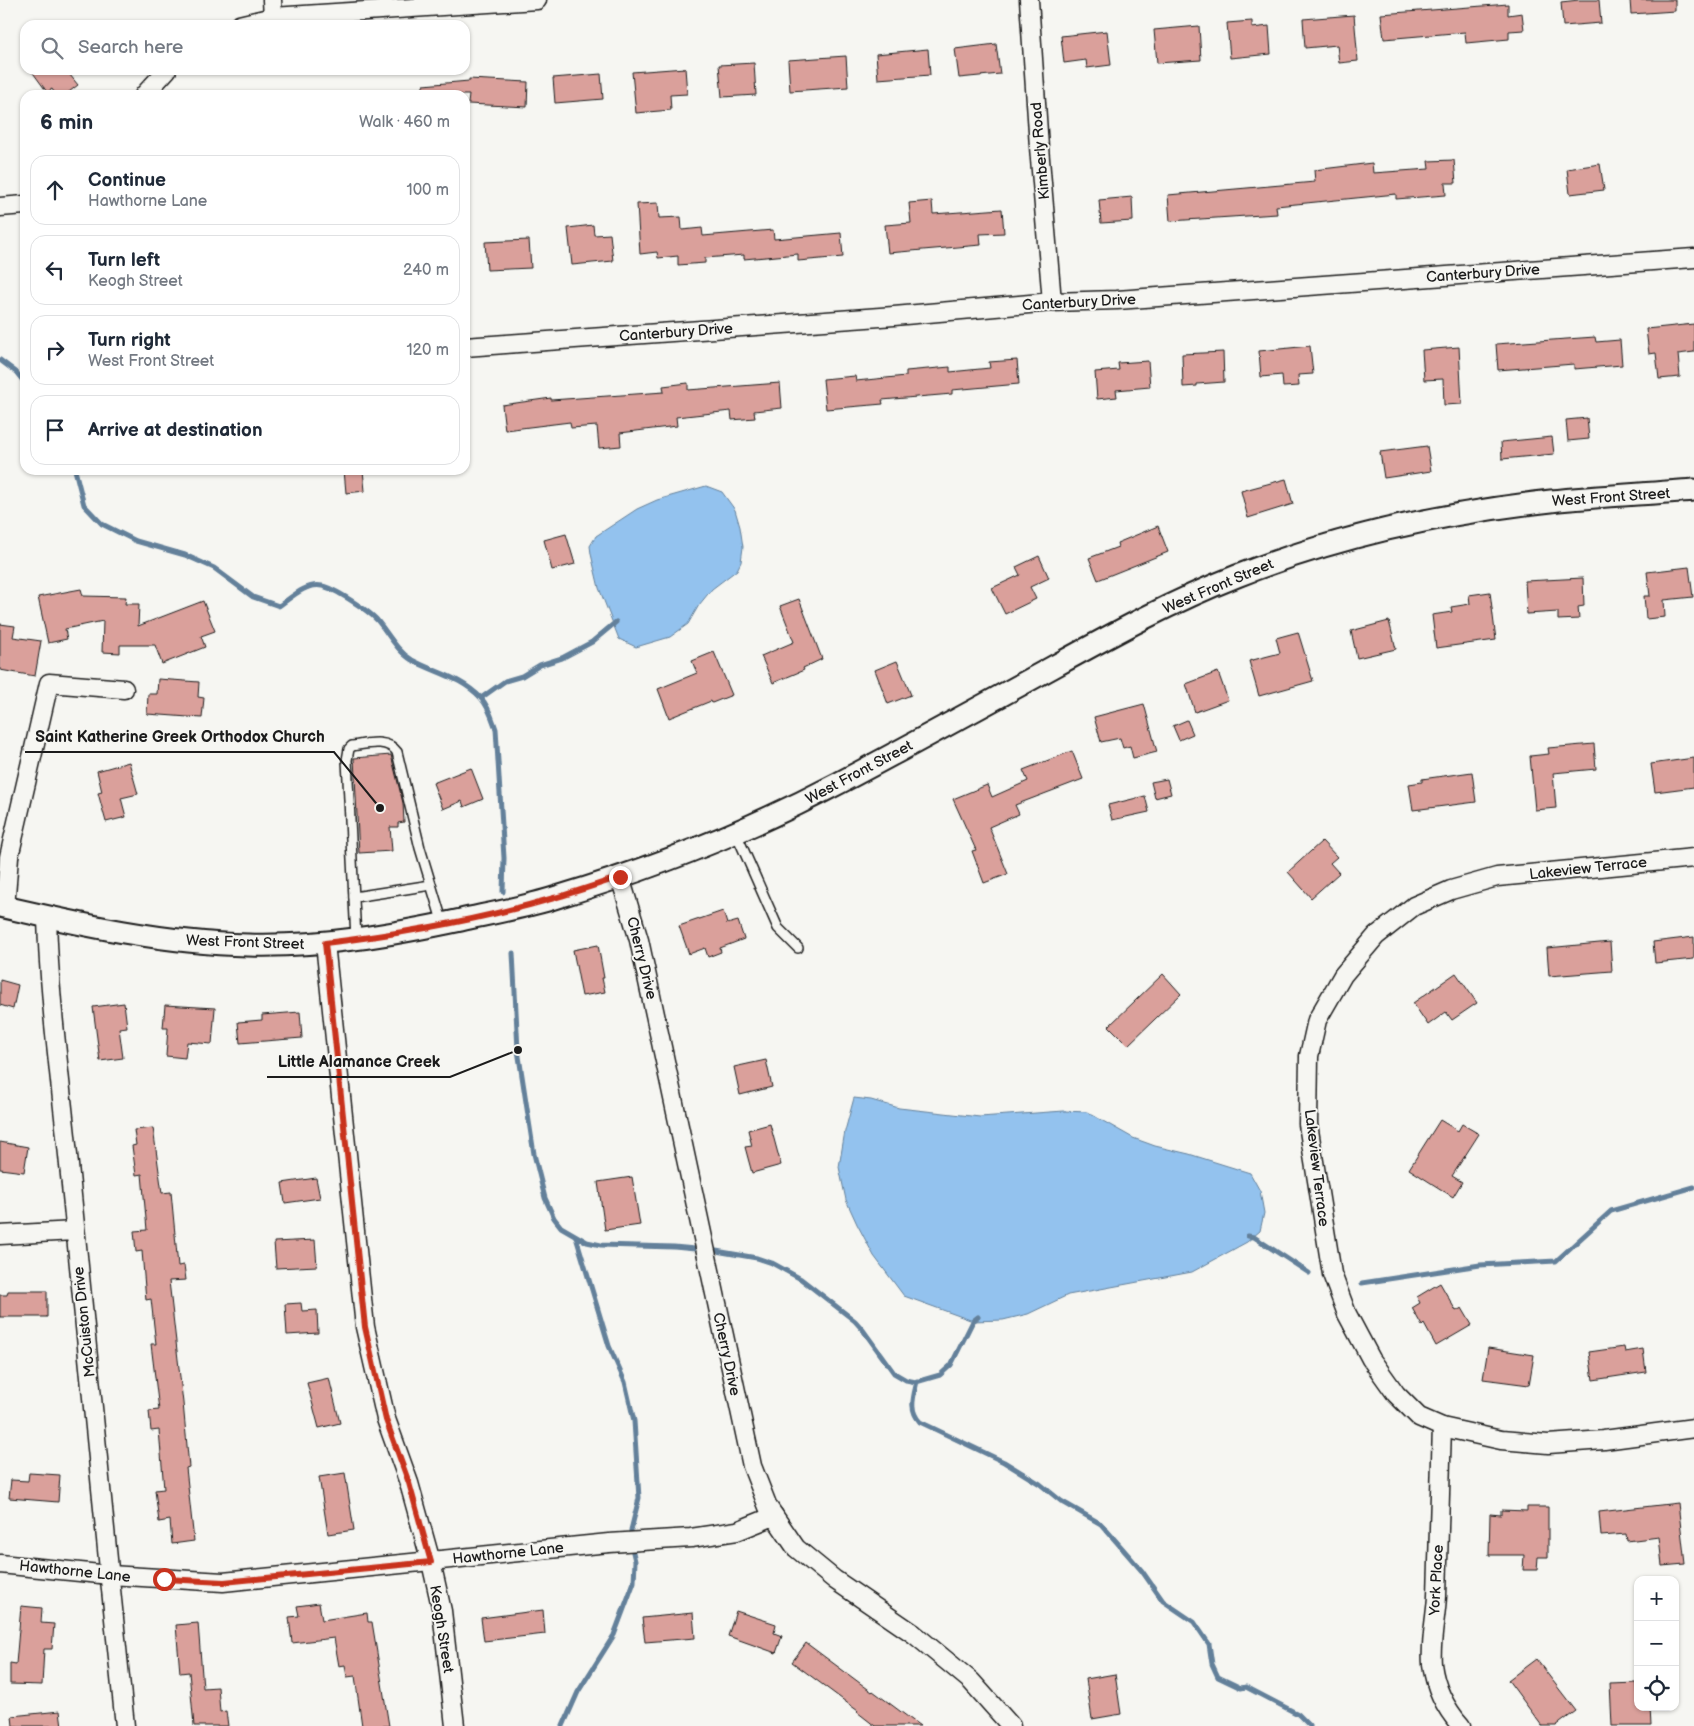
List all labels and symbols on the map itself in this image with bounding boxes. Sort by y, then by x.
street label: Kimberly Road [1027,101,1054,201]
street label: Canterbury Drive [1425,260,1541,287]
street label: Canterbury Drive [1022,290,1137,315]
street label: Canterbury Drive [618,319,734,346]
street label: West Front Street [1551,484,1671,511]
street label: West Front Street [1160,554,1277,618]
callout: Saint Katherine Greek Orthodox Church [25,721,334,752]
text: Saint Katherine Greek Orthodox Church [35,728,325,747]
street label: West Front Street [803,736,916,809]
street label: Lakeview Terrace [1528,853,1648,884]
route end [609,866,632,889]
street label: Cherry Drive [622,915,661,1002]
street label: West Front Street [185,931,305,954]
callout: Little Alamance Creek [267,1046,450,1077]
text: Little Alamance Creek [278,1053,441,1072]
street label: Lakeview Terrace [1300,1108,1333,1228]
street label: McCuiston Drive [69,1265,100,1378]
street label: Cherry Drive [708,1311,745,1398]
street label: Hawthorne Lane [451,1538,565,1569]
street label: York Place [1425,1544,1448,1617]
street label: Hawthorne Lane [18,1556,132,1587]
route start [153,1568,176,1591]
street label: Keogh Street [425,1584,458,1675]

